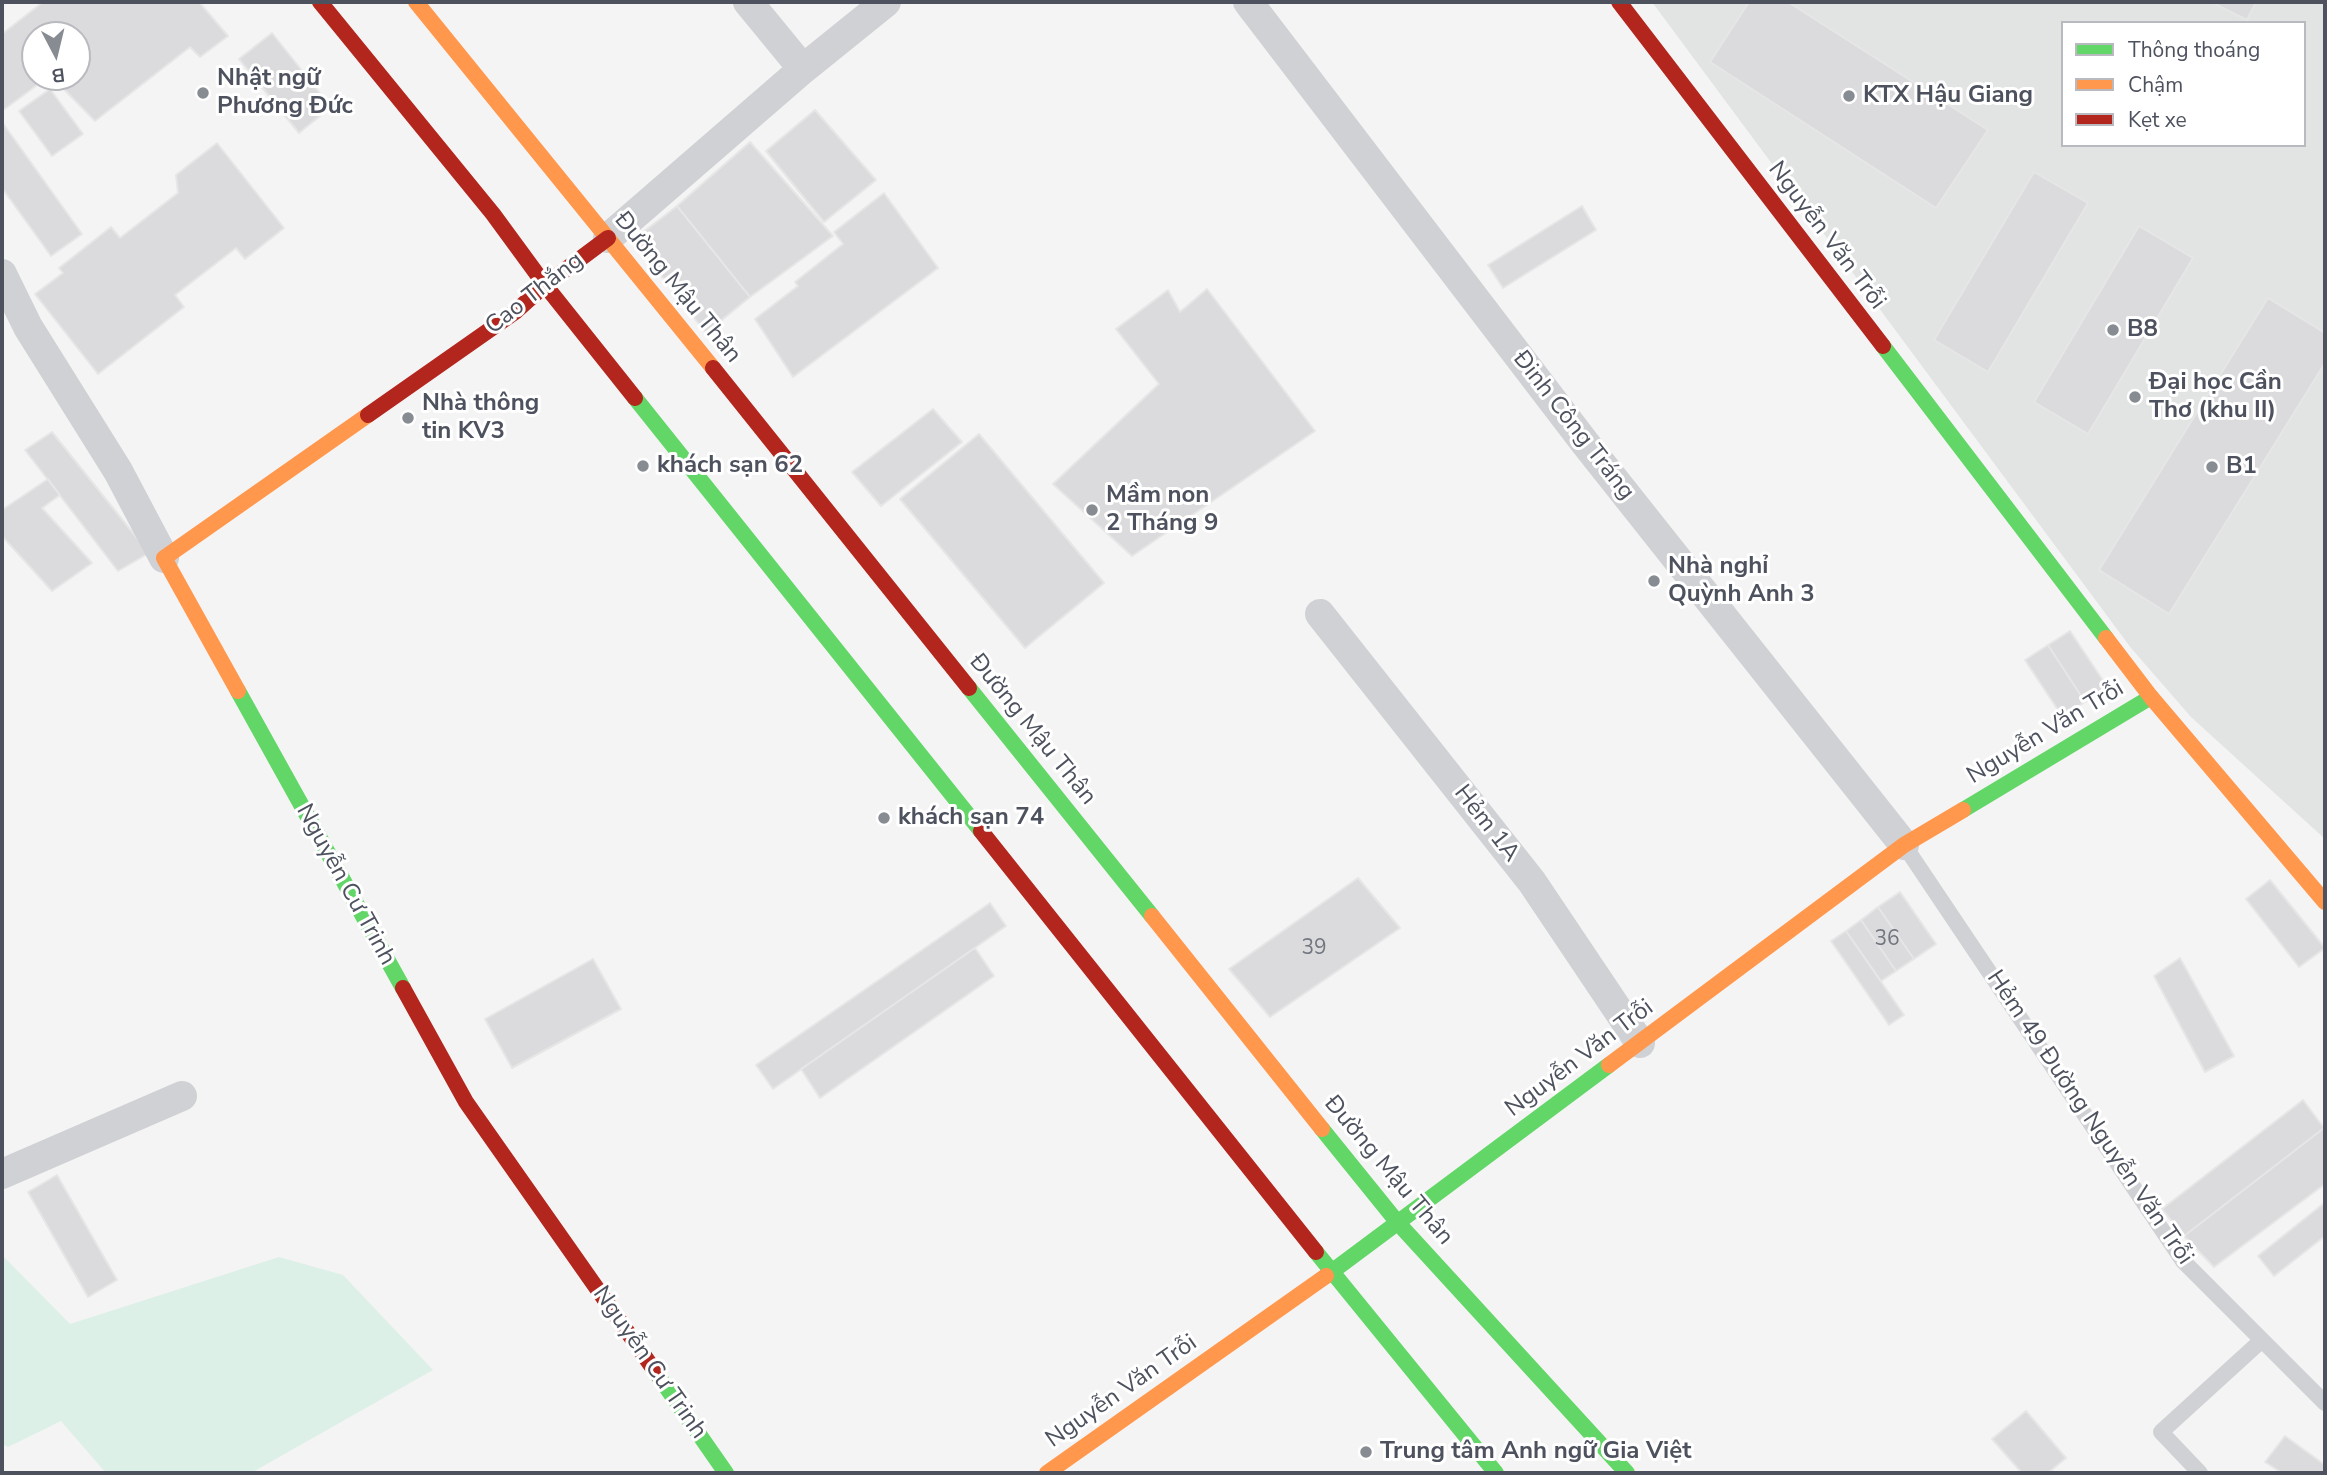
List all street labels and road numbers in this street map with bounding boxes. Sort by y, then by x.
street label: Nguyễn Văn Trỗi [1761,156,1891,316]
street label: Đường Mậu Thân [607,207,747,369]
street label: Cao Thắng [480,247,590,341]
street label: Đinh Công Tráng [1506,346,1640,506]
street label: Đường Mậu Thân [962,649,1102,811]
street label: Nguyễn Văn Trỗi [1962,675,2130,791]
street label: Hẻm 1A [1447,780,1525,868]
street label: Nguyễn Cư Trinh [289,799,401,971]
street label: Hẻm 49 Đường Nguyễn Văn Trỗi [1980,965,2198,1271]
street label: Nguyễn Văn Trỗi [1500,994,1660,1124]
street label: Đường Mậu Thân [1317,1091,1459,1251]
street label: Nguyễn Cư Trinh [586,1281,712,1445]
street label: Nguyễn Văn Trỗi [1041,1329,1203,1455]

